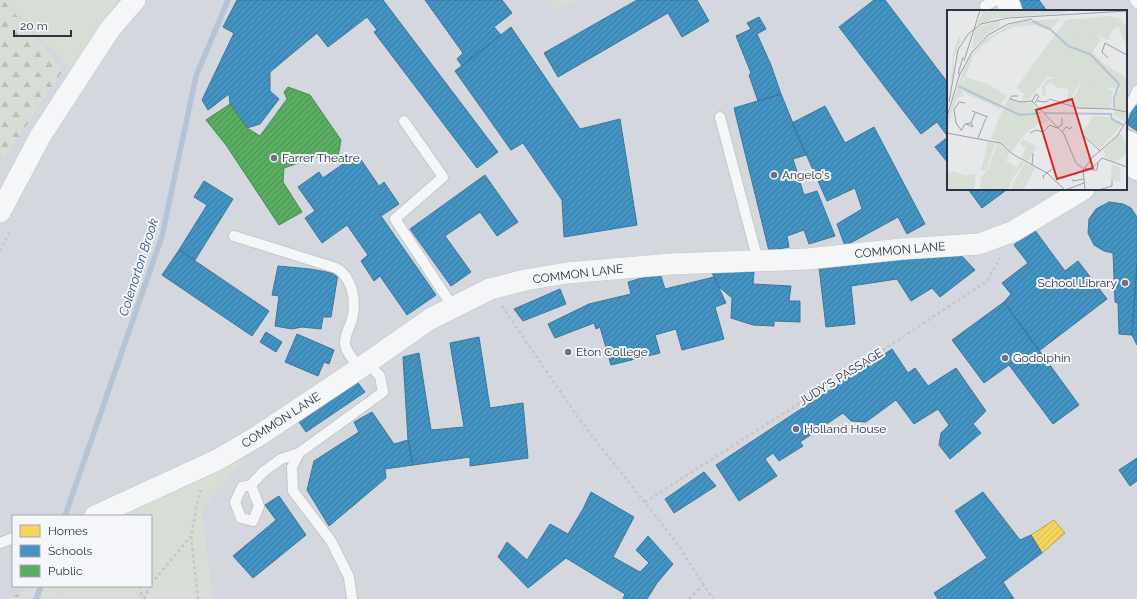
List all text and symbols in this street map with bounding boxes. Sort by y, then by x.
inset map [947,10,1127,190]
scale bar [14,12,71,38]
text: 20 m [20,19,48,33]
place label: Farrer Theatre [282,151,360,165]
marker: Farrer Theatre [269,153,279,163]
place label: Angelo's [782,168,830,182]
marker: Angelo's [769,170,779,180]
water label: Colenorton Brook [116,216,161,318]
street label: COMMON LANE [854,239,946,261]
street label: COMMON LANE [532,261,624,287]
place label: School Library [1037,276,1117,290]
marker: School Library [1120,278,1130,288]
place label: Eton College [576,345,648,359]
street label: JUDY'S PASSAGE [796,346,886,408]
marker: Eton College [563,347,573,357]
place label: Godolphin [1013,351,1071,365]
marker: Godolphin [1000,353,1010,363]
street label: COMMON LANE [239,389,323,451]
place label: Holland House [804,422,886,436]
marker: Holland House [791,424,801,434]
legend [12,515,152,587]
text: Homes [48,524,88,538]
text: Schools [48,544,92,558]
text: Public [48,564,83,578]

